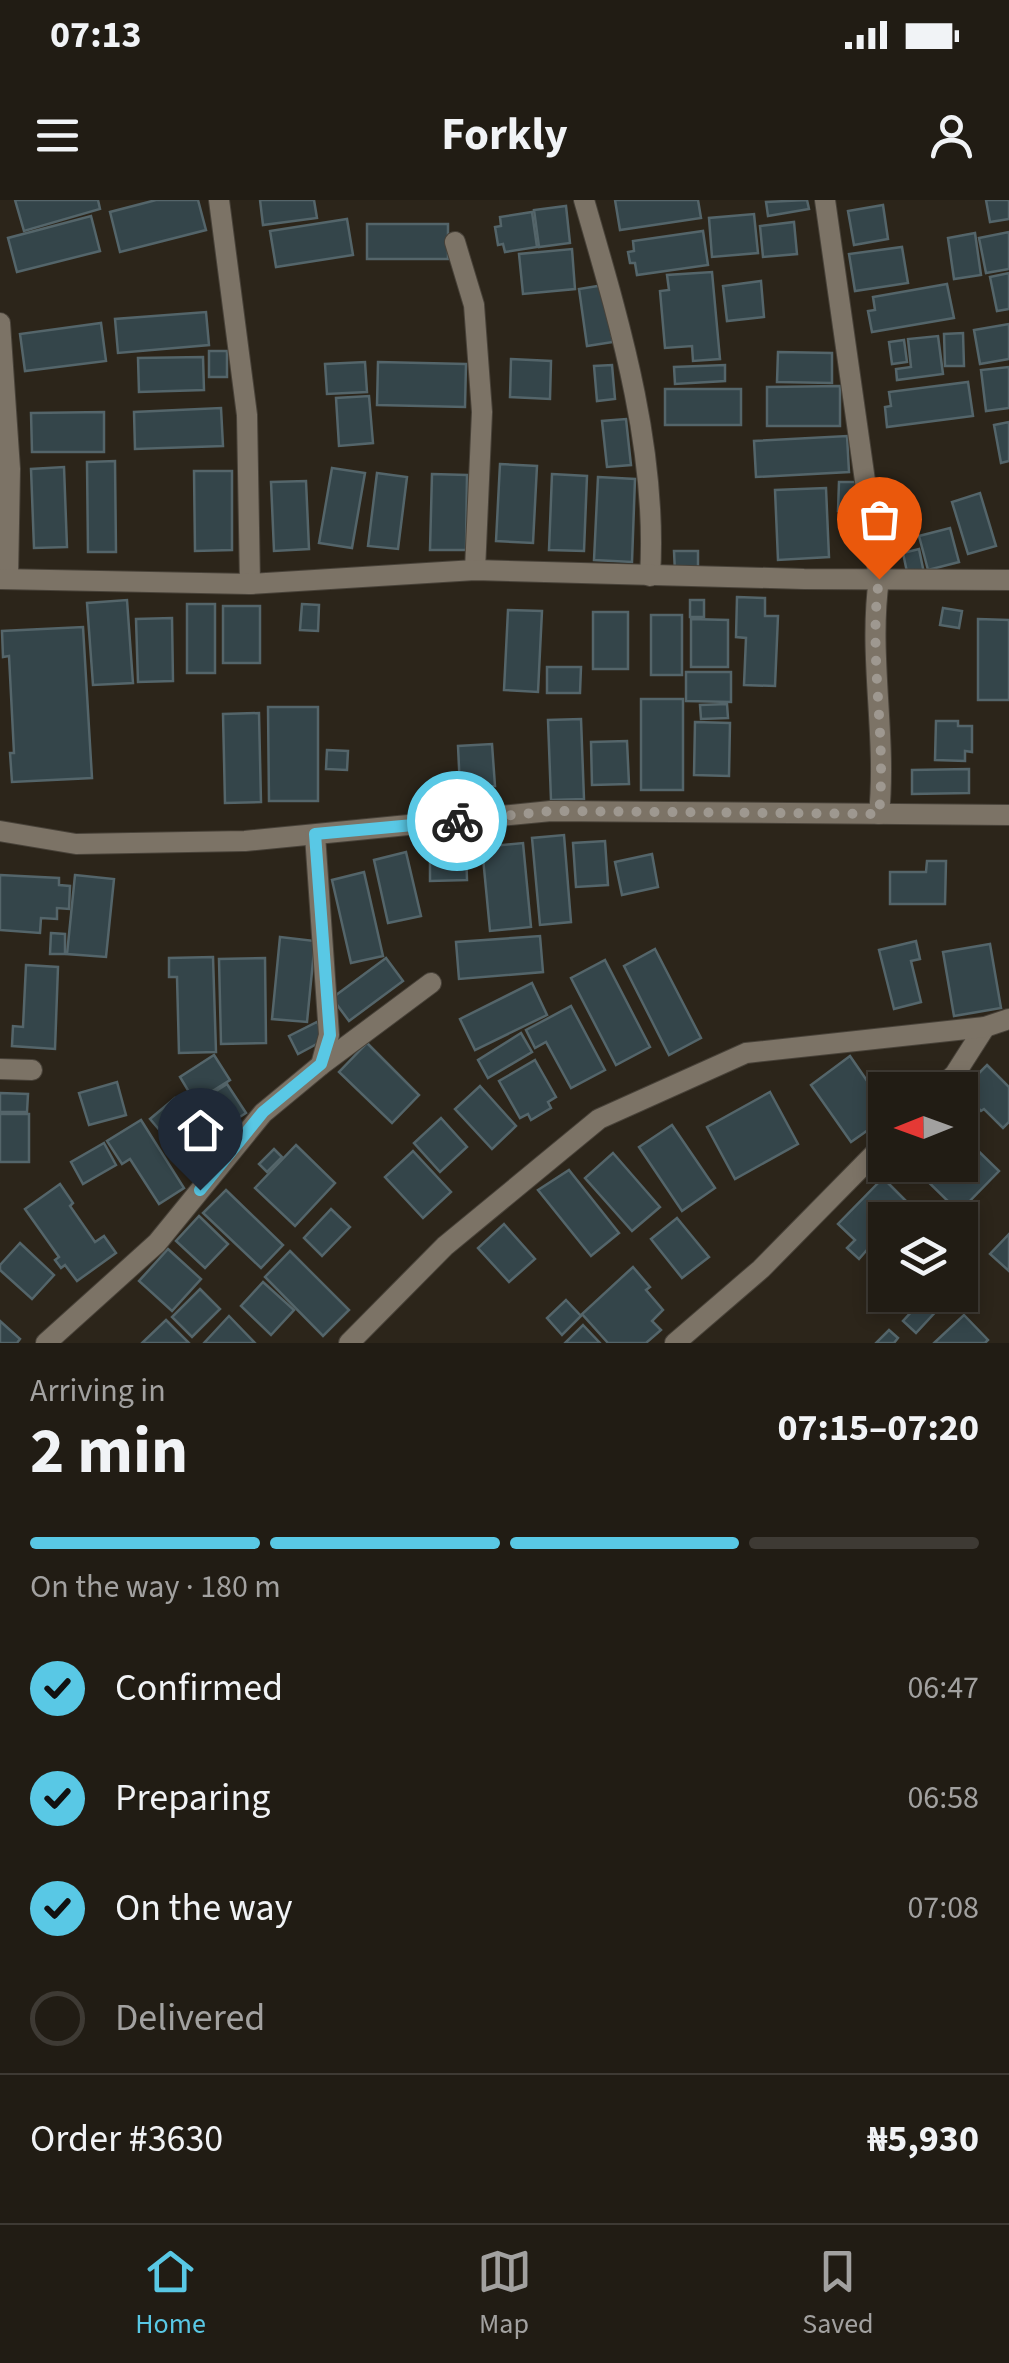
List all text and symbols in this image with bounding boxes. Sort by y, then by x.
text: 07:13 [50,8,142,62]
text: Forkly [441,103,568,167]
icon: menu [30,108,85,163]
icon: person [924,108,979,163]
pin [837,477,922,580]
icon: bag [852,492,907,547]
courier [407,771,507,871]
icon: bike [430,794,485,849]
north arrow [868,1072,978,1182]
map controls [868,1072,978,1312]
pin [158,1088,243,1191]
icon: home [173,1103,228,1158]
button: layers [868,1202,978,1312]
text: Arriving in [30,1368,166,1414]
text: 07:15–07:20 [777,1401,979,1455]
text: 2 min [30,1405,188,1498]
text: On the way · 180 m [30,1564,281,1610]
icon: check [30,1661,85,1716]
text: Confirmed [115,1661,283,1715]
text: 06:47 [907,1665,979,1711]
icon: check [30,1771,85,1826]
text: Preparing [115,1771,270,1825]
text: 06:58 [907,1775,979,1821]
icon: check [30,1881,85,1936]
text: On the way [115,1881,292,1935]
text: 07:08 [907,1885,979,1931]
text: Delivered [115,1991,265,2045]
text: Order #3630 [30,2112,223,2166]
text: ₦5,930 [867,2112,979,2166]
tab: Home [135,2244,206,2344]
tab: Map [477,2244,532,2344]
tab: Saved [802,2244,874,2344]

